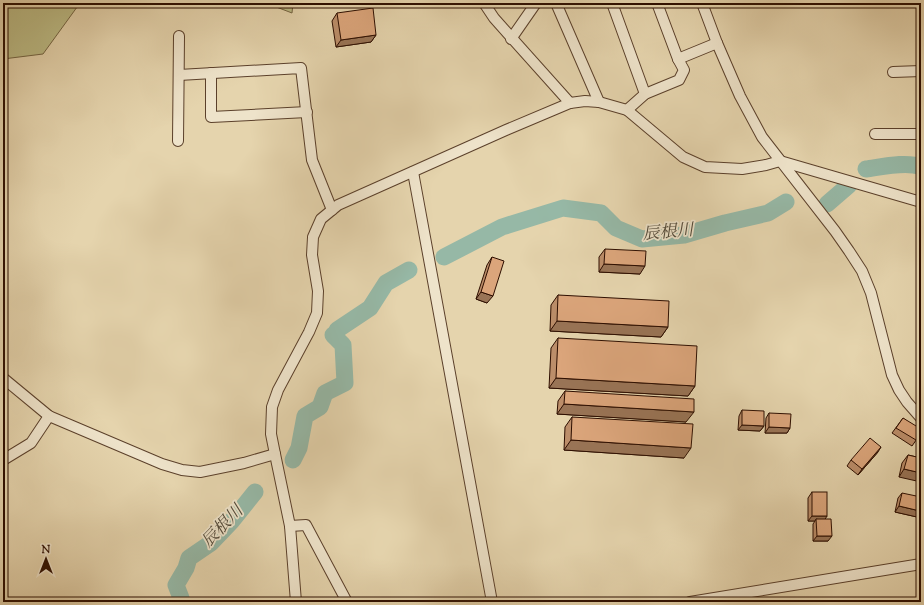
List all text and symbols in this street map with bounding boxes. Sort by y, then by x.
water label: 辰根川 [642,219,696,247]
water label: 辰根川 [197,499,251,554]
north arrow [26,539,66,579]
text: N [41,542,51,558]

